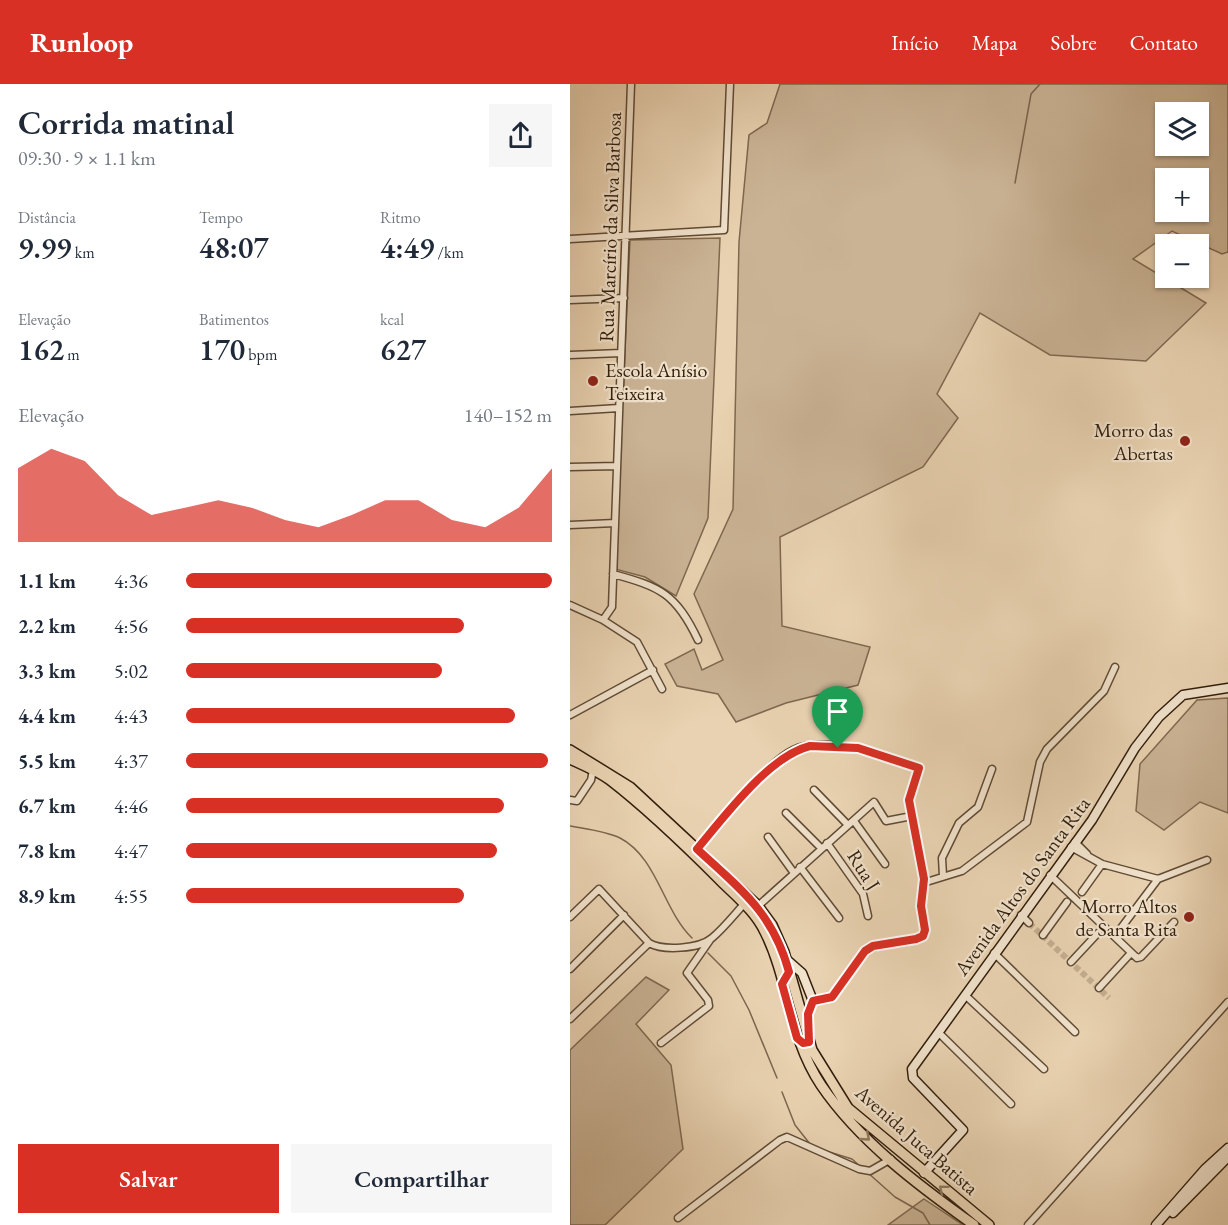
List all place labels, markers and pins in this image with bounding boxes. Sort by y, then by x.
place label: Escola Anísio Teixeira [605,357,708,406]
marker: Escola Anísio Teixeira [586,374,600,388]
place label: Morro das Abertas [1094,417,1173,466]
marker: Morro das Abertas [1178,434,1192,448]
pin [812,686,863,748]
place label: Morro Altos de Santa Rita [1076,893,1177,942]
marker: Morro Altos de Santa Rita [1182,910,1196,924]

